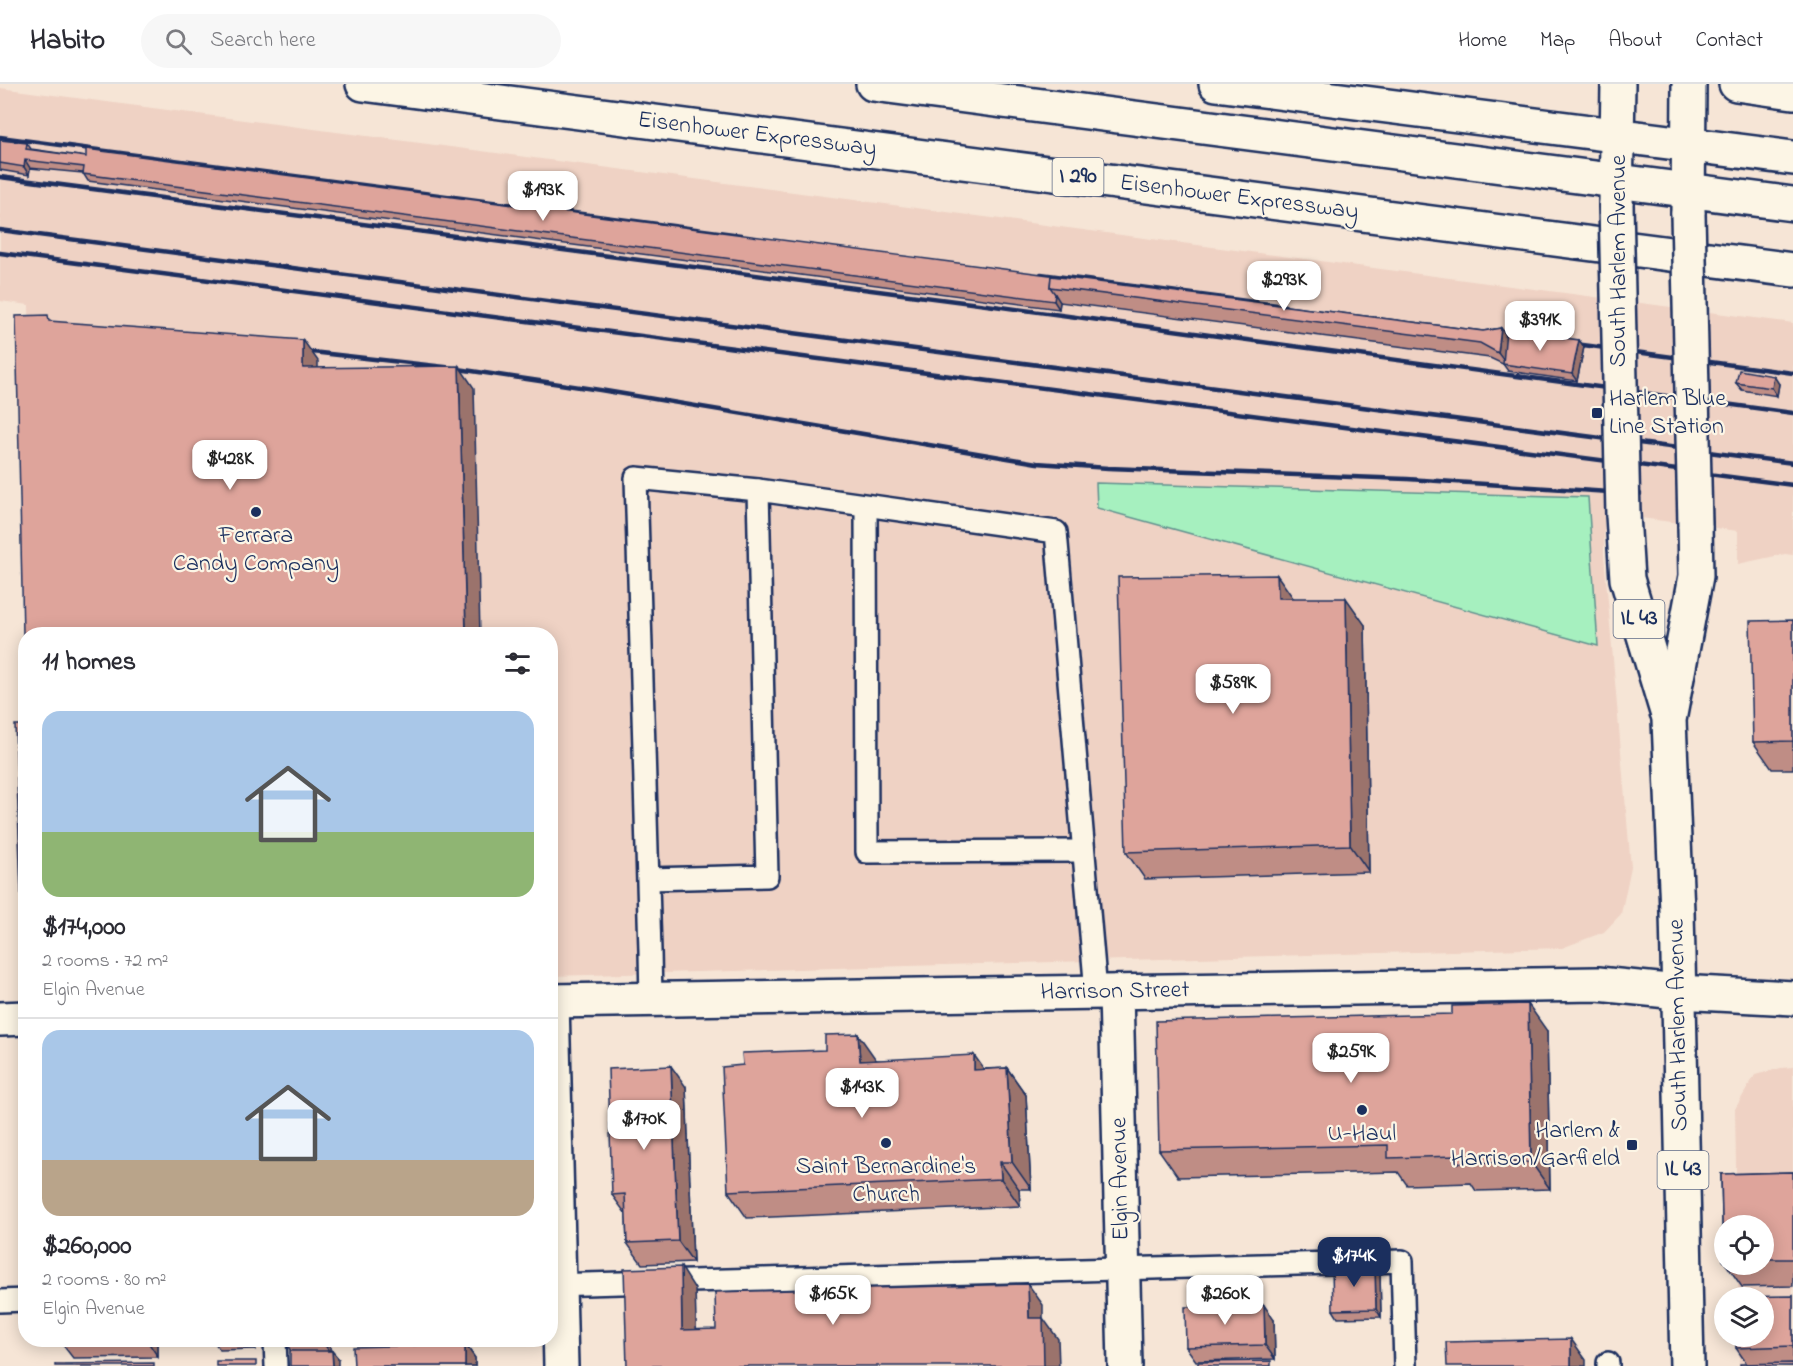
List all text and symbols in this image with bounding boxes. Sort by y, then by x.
search box [141,14,561,68]
text: Habito [30,21,105,62]
icon: search [162,25,195,58]
text: Search here [210,25,316,57]
text: Home [1458,26,1507,56]
text: Map [1540,26,1575,56]
text: About [1608,26,1662,56]
text: Contact [1695,26,1763,56]
street label: Eisenhower Expressway [635,103,878,168]
street label: South Harlem Avenue [1602,154,1637,367]
road number: I 290 [1052,158,1104,196]
street label: Eisenhower Expressway [1117,166,1360,231]
pin: $193K [501,171,585,222]
text: $193K [522,176,564,205]
pin: $293K [1242,261,1326,312]
text: $293K [1261,266,1307,295]
pin: $391K [1498,301,1582,352]
text: $391K [1519,306,1561,335]
place label: Harlem Blue Line Station [1609,382,1726,445]
marker: Harlem Blue Line Station [1590,406,1604,420]
pin: $428K [188,440,272,491]
text: $428K [206,445,254,474]
marker: Ferrara Candy Company [249,505,263,519]
place label: Ferrara Candy Company [173,519,339,583]
road number: IL 43 [1614,600,1664,638]
text: 11 homes [42,644,136,682]
icon: filters [501,647,534,680]
pin: $589K [1191,664,1275,715]
text: $589K [1210,669,1256,698]
icon: home [234,750,342,858]
text: $174,000 [42,909,126,947]
street label: South Harlem Avenue [1660,918,1698,1132]
text: 2 rooms · 72 m² [42,947,169,976]
street label: Harrison Street [1040,973,1190,1011]
text: Elgin Avenue [42,976,145,1005]
pin: $259K [1309,1033,1393,1084]
text: $259K [1326,1038,1376,1067]
pin: $143K [820,1068,904,1119]
icon: home [234,1069,342,1177]
text: $143K [840,1073,884,1102]
pin: $170K [602,1100,686,1151]
marker: U-Haul [1355,1103,1369,1117]
text: $170K [621,1105,667,1134]
place label: Harlem & Harrison/Garfield [1451,1114,1621,1177]
street label: Elgin Avenue [1102,1117,1140,1241]
place label: U-Haul [1328,1117,1396,1152]
marker: Saint Bernardine's Church [879,1136,893,1150]
marker: Harlem & Harrison/Garfield [1625,1138,1639,1152]
place label: Saint Bernardine's Church [796,1150,976,1213]
road number: IL 43 [1658,1151,1708,1189]
map controls [1714,1215,1774,1347]
button: locate [1714,1215,1774,1275]
text: $260,000 [42,1228,132,1266]
pin: $174K [1312,1237,1396,1288]
text: $174K [1332,1242,1376,1271]
text: 2 rooms · 80 m² [42,1266,167,1295]
pin: $165K [791,1275,875,1326]
pin: $260K [1183,1275,1267,1326]
text: $165K [809,1280,857,1309]
text: $260K [1200,1280,1250,1309]
button: layers [1714,1287,1774,1347]
text: Elgin Avenue [42,1295,145,1324]

